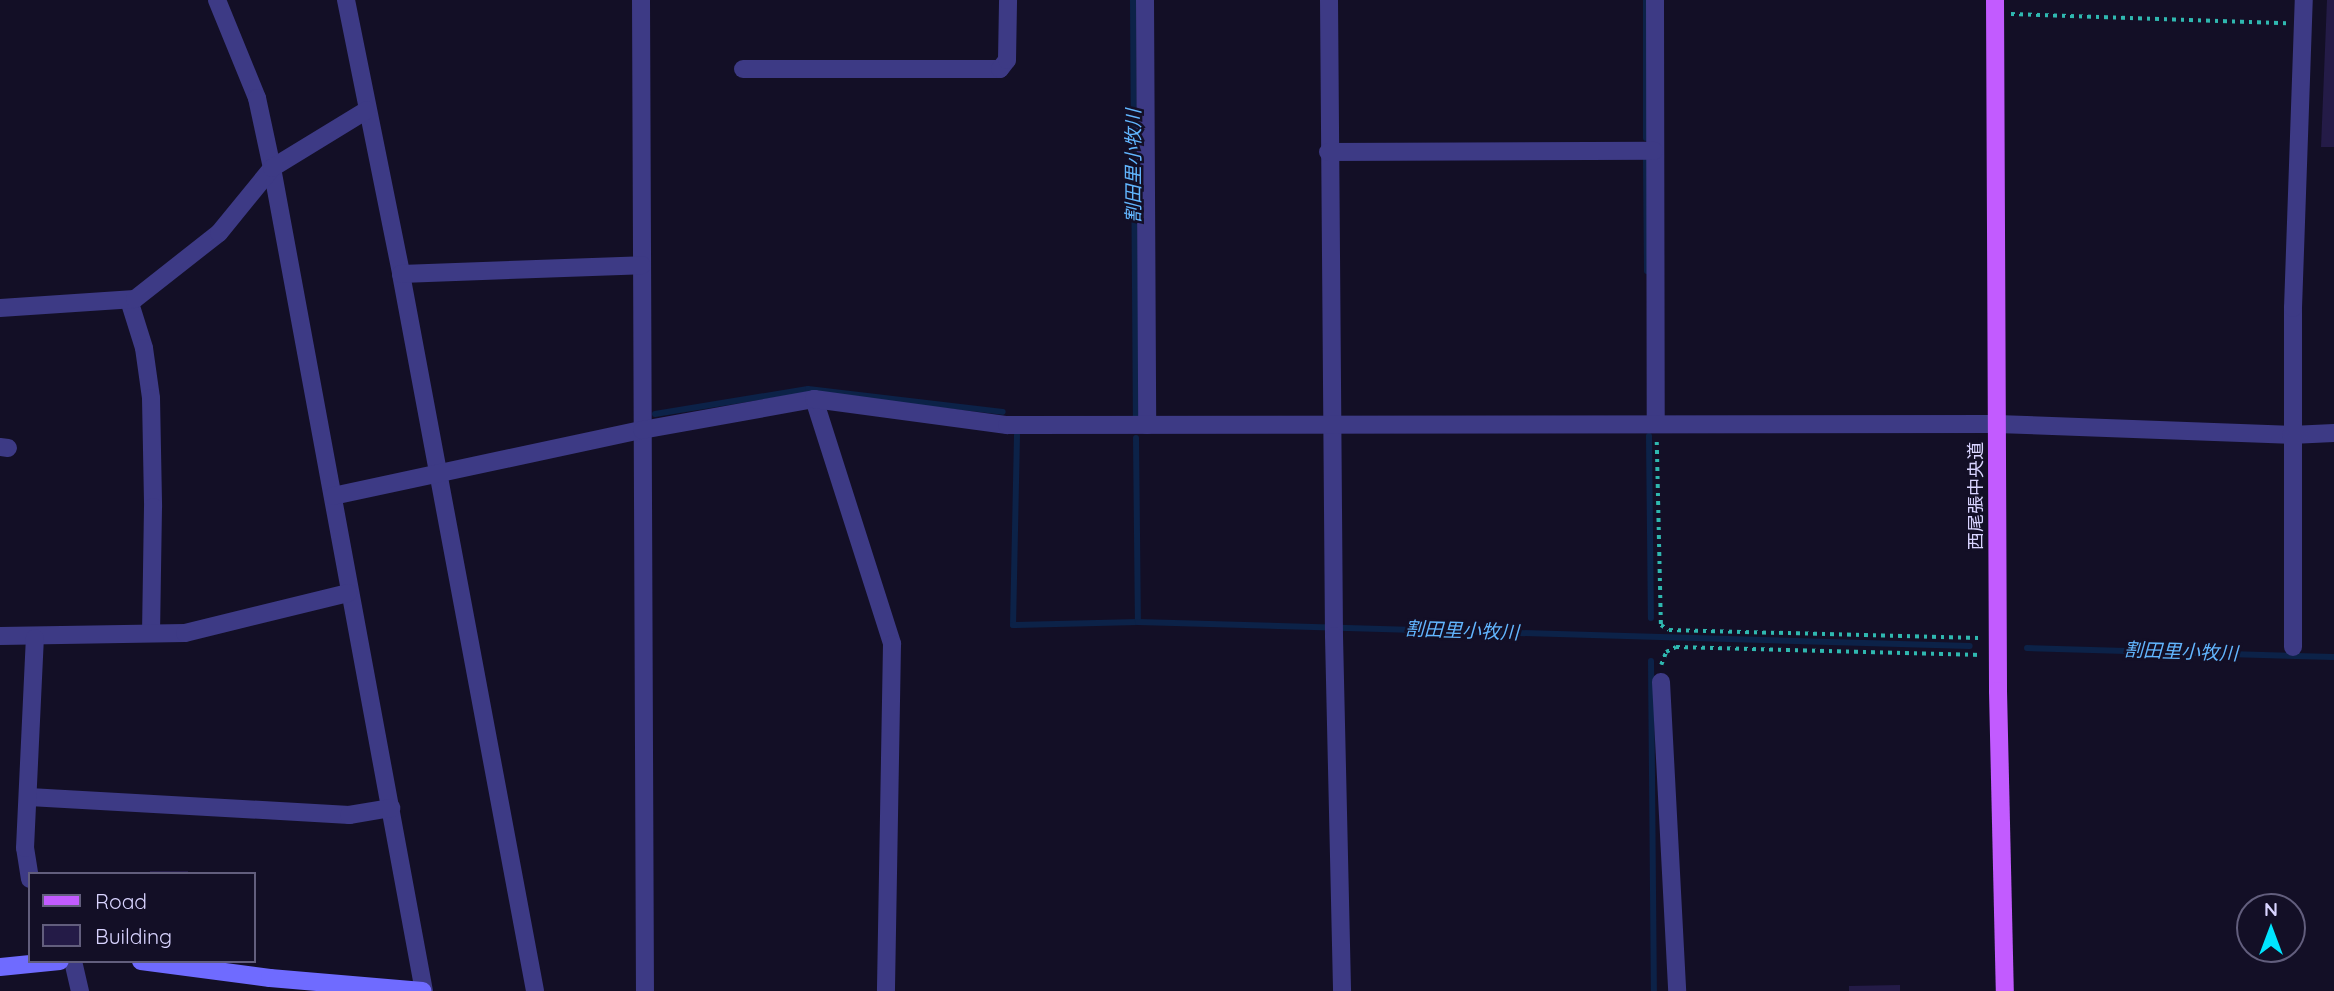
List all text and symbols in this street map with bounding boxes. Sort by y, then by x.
water label: 割田里小牧川 [1123,109,1145,223]
street label: 西尾張中央道 [1965,442,1987,550]
water label: 割田里小牧川 [1405,618,1519,644]
water label: 割田里小牧川 [2124,639,2238,665]
legend [28,872,256,963]
text: Road [95,888,147,914]
north arrow [2236,893,2306,963]
text: N [2264,897,2278,921]
text: Building [95,923,172,949]

